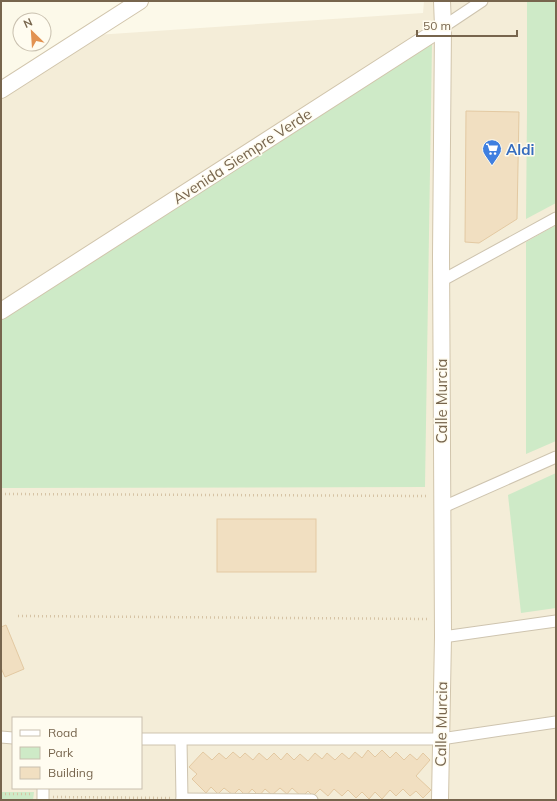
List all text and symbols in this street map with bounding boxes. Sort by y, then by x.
north arrow [12,12,52,52]
scale bar [417,12,517,38]
text: N [21,15,34,31]
text: 50 m [423,18,451,33]
street label: Avenida Siempre Verde [169,104,315,208]
supermarket icon: Aldi [481,138,503,166]
place label: Aldi [506,140,534,159]
street label: Calle Murcia [432,358,451,444]
street label: Calle Murcia [431,681,451,767]
legend [12,717,142,789]
text: Road [48,725,77,740]
text: Park [48,745,74,760]
text: Building [48,765,93,780]

